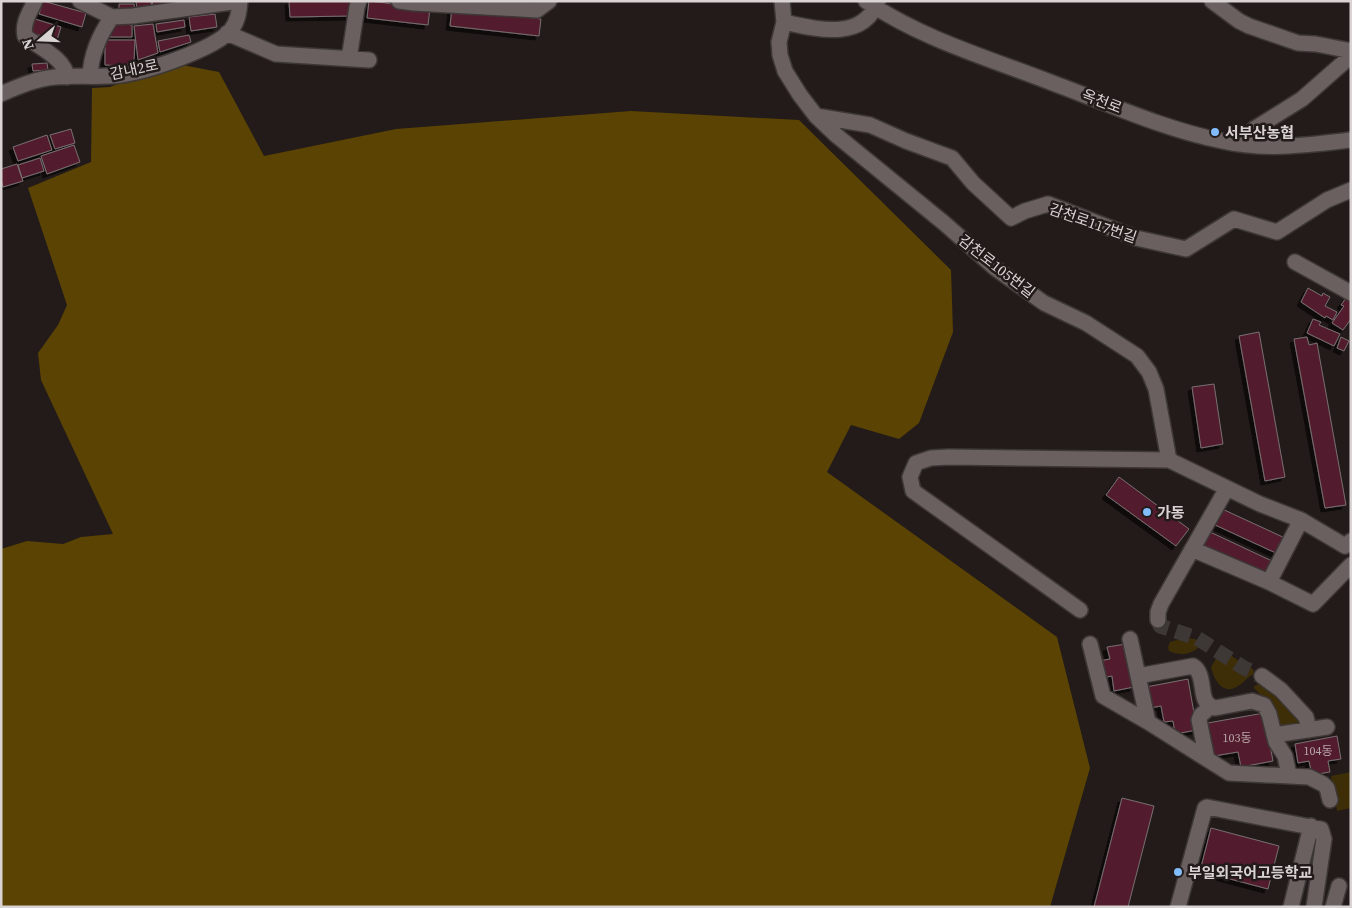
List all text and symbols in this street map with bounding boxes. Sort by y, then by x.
north arrow [15,15,65,65]
text: N [17,36,39,52]
street label: 감내2로 [108,54,160,84]
street label: 옥천로 [1079,84,1125,118]
place label: 서부산농협 [1225,122,1294,143]
marker: 서부산농협 [1209,126,1221,138]
street label: 감천로117번길 [1046,198,1140,248]
street label: 감천로105번길 [954,230,1040,302]
place label: 가동 [1157,502,1185,523]
marker: 가동 [1141,506,1153,518]
house number: 103동 [1222,730,1252,746]
house number: 104동 [1303,743,1333,759]
place label: 부일외국어고등학교 [1188,862,1312,883]
marker: 부일외국어고등학교 [1172,866,1184,878]

